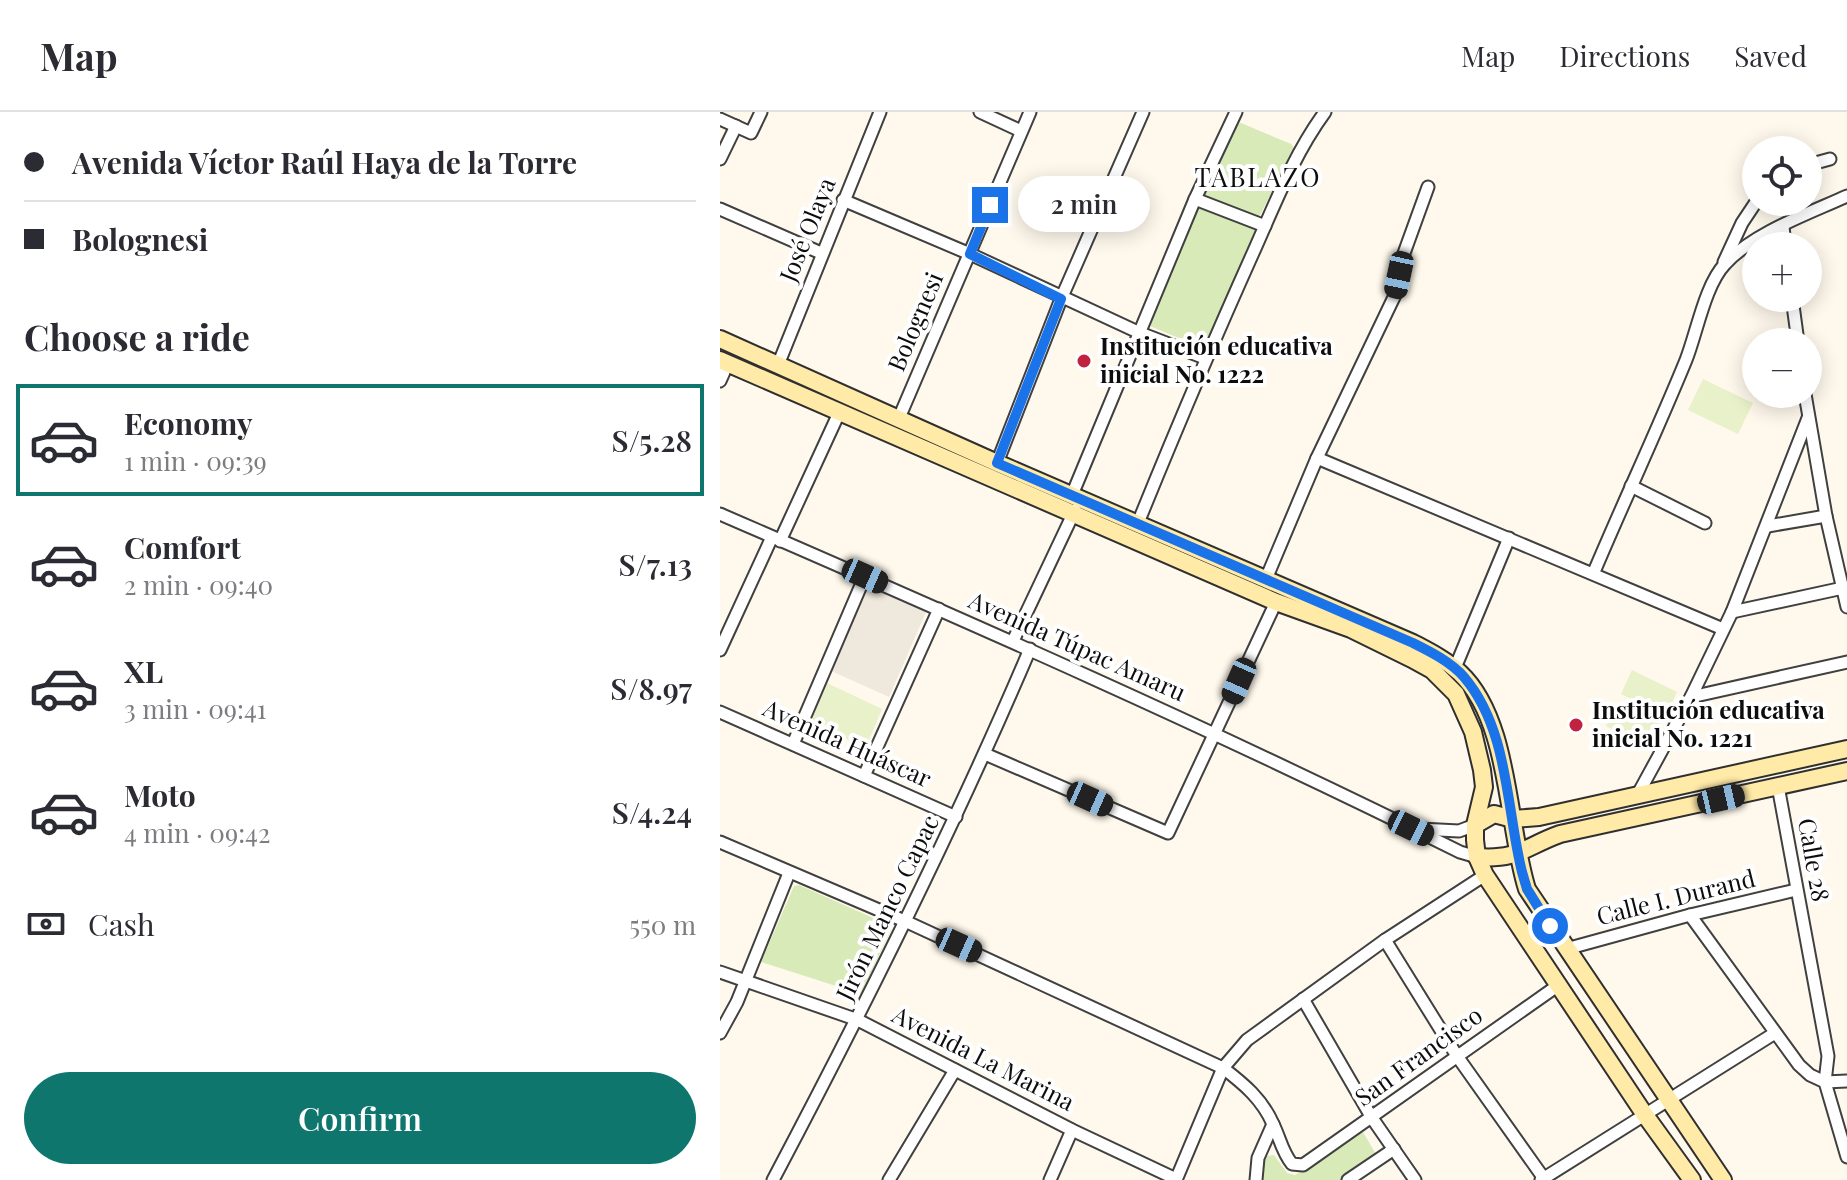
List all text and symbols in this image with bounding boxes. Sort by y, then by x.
text: Map [40,30,117,81]
text: Map [1461,37,1515,74]
text: Directions [1559,37,1690,74]
text: Saved [1734,37,1807,74]
map controls [1742,136,1822,408]
button: locate [1742,136,1822,216]
text: Avenida Víctor Raúl Haya de la Torre [72,142,577,182]
district label: TABLAZO [1194,159,1322,194]
street label: José Olaya [770,172,842,287]
callout: 2 min [1018,177,1150,233]
text: 2 min [1051,186,1117,221]
route end [972,187,1008,223]
text: Bolognesi [72,219,208,259]
button: + [1742,232,1822,312]
car [1382,249,1416,301]
street label: Bolognesi [879,267,949,376]
text: Choose a ride [24,312,250,360]
button: − [1742,328,1822,408]
place label: Institución educativa inicial No. 1222 [1100,329,1333,389]
marker: Institución educativa inicial No. 1222 [1075,352,1093,370]
text: Economy [124,403,253,443]
icon: car [28,404,100,476]
text: S/5.28 [612,420,692,460]
text: 1 min · 09:39 [124,443,267,478]
text: Comfort [124,527,241,567]
icon: car [28,528,100,600]
text: S/7.13 [619,544,692,584]
car [838,555,892,597]
text: 2 min · 09:40 [124,567,273,602]
street label: Avenida Túpac Amaru [963,583,1191,707]
text: XL [124,651,163,691]
icon: car [28,652,100,724]
car [1218,654,1260,708]
text: S/8.97 [610,668,692,708]
street label: Avenida Huáscar [758,690,937,794]
text: 3 min · 09:41 [124,691,266,726]
place label: Institución educativa inicial No. 1221 [1592,693,1825,753]
marker: Institución educativa inicial No. 1221 [1567,716,1585,734]
text: Moto [124,775,196,815]
icon: car [28,776,100,848]
car [1063,778,1117,820]
car [1695,782,1747,816]
text: S/4.24 [612,792,692,832]
car [1384,807,1438,849]
street label: Jirón Manco Capac [827,809,945,1006]
text: 4 min · 09:42 [124,815,270,850]
street label: Calle 28 [1792,815,1838,904]
street label: Calle I. Durand [1593,861,1758,931]
icon: cash [24,902,68,946]
text: Cash [88,904,155,944]
text: 550 m [629,907,696,942]
route start [1532,908,1568,944]
car [932,924,986,966]
street label: Avenida La Marina [887,997,1080,1117]
street label: San Francisco [1348,998,1488,1112]
button: Confirm [24,1072,696,1164]

